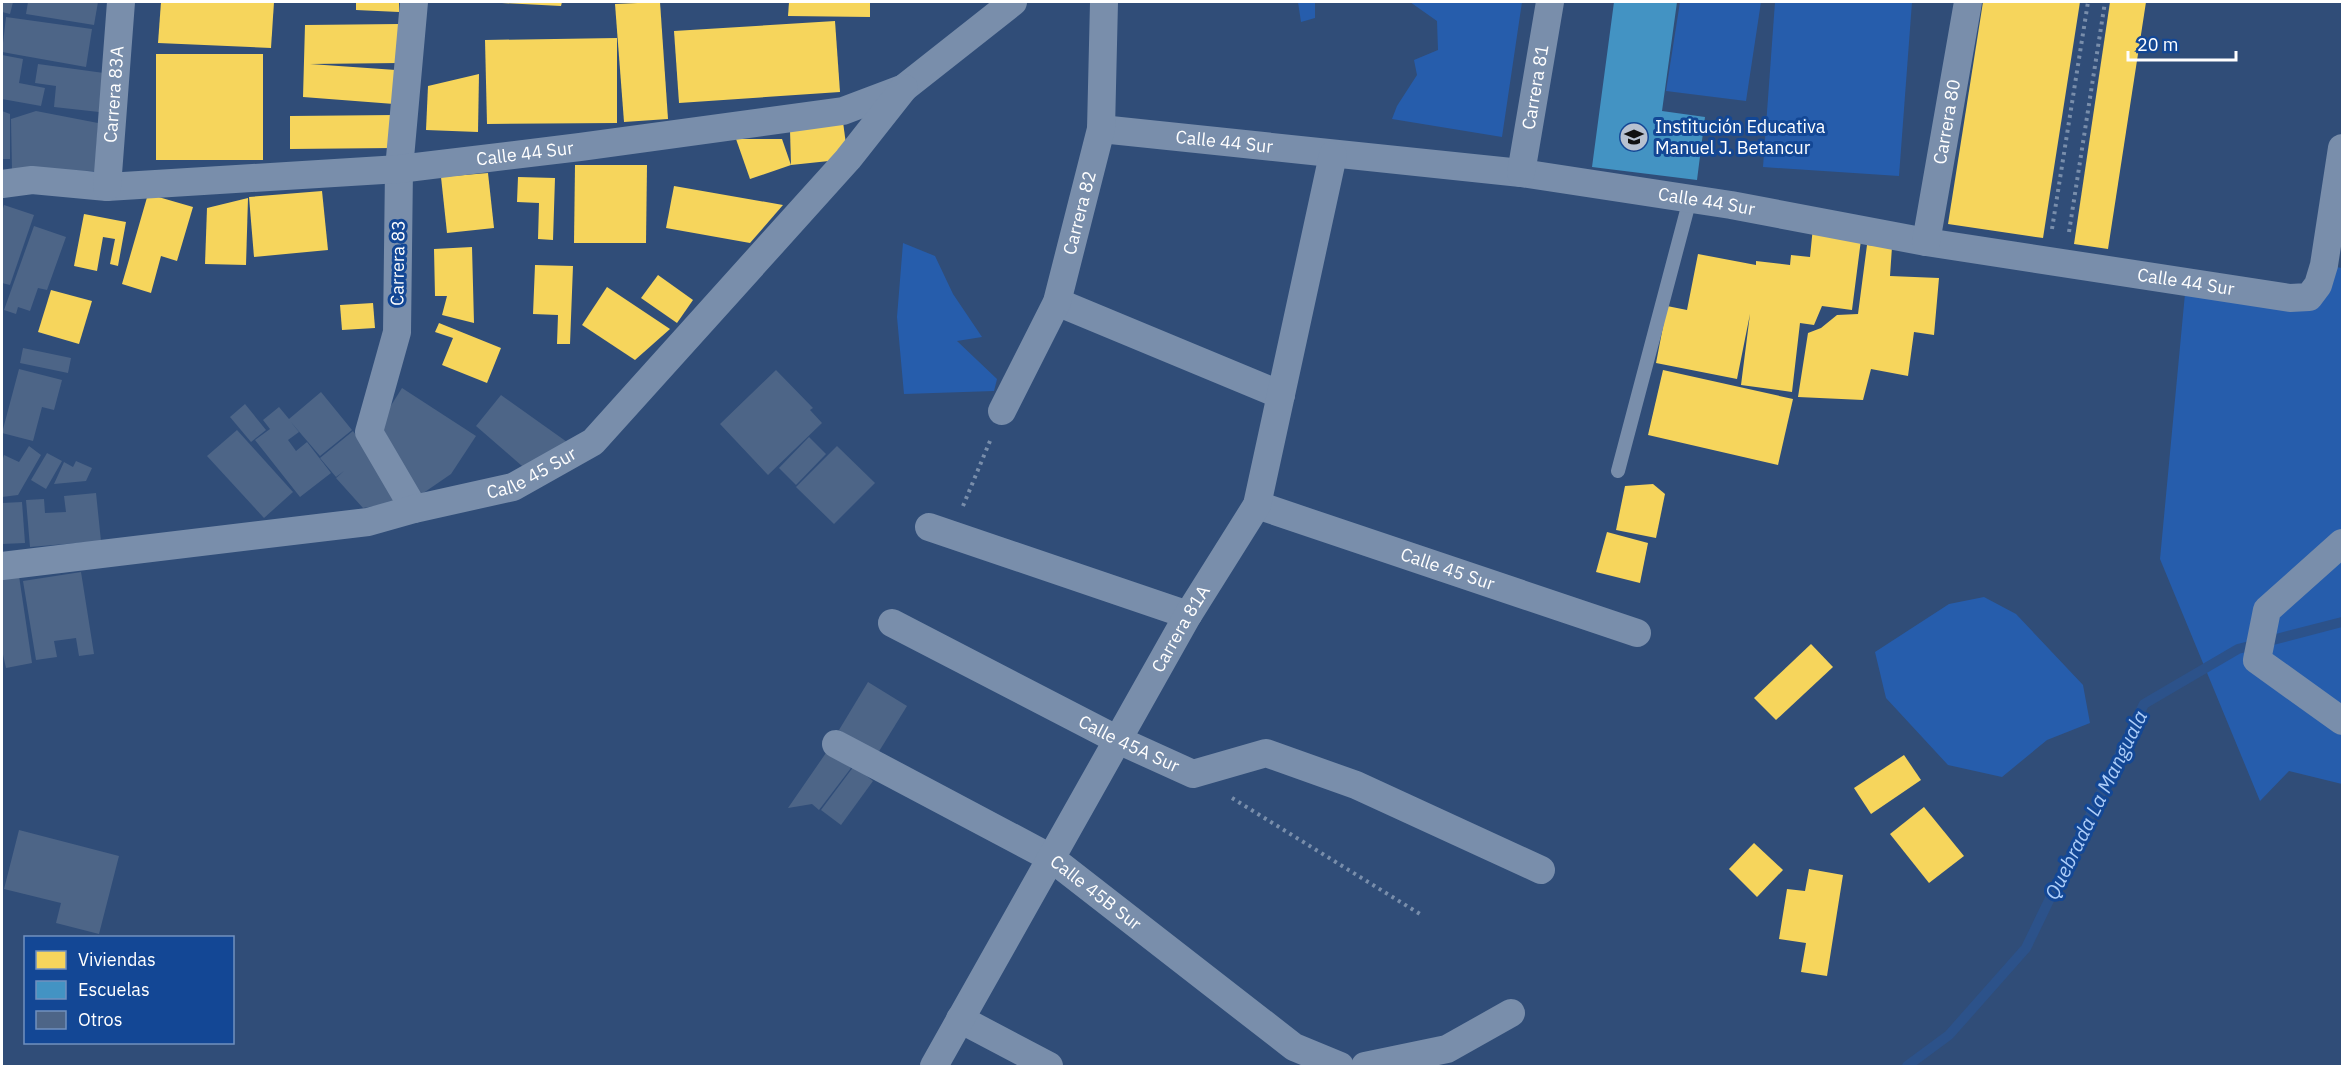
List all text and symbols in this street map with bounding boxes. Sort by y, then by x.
scale bar [2128,24,2236,62]
text: 20 m [2137,33,2179,56]
street label: Carrera 81 [1517,43,1554,131]
street label: Carrera 83A [98,44,129,144]
street label: Carrera 80 [1928,77,1965,166]
place label: Institución Educativa Manuel J. Betancur [1655,115,1826,159]
school or university icon: Institución Educativa Manuel J. Betancur [1618,121,1650,153]
street label: Calle 44 Sur [1175,125,1275,158]
street label: Calle 44 Sur [475,136,575,171]
street label: Carrera 82 [1057,168,1101,257]
street label: Calle 44 Sur [1657,182,1757,220]
street label: Carrera 83 [385,220,410,306]
street label: Calle 44 Sur [2136,263,2236,300]
street label: Calle 45 Sur [484,442,581,504]
street label: Calle 45 Sur [1398,542,1498,595]
street label: Carrera 81A [1146,580,1215,676]
water label: Quebrada La Manguala [2038,706,2153,904]
street label: Calle 45A Sur [1075,709,1184,778]
street label: Calle 45B Sur [1046,850,1147,935]
legend [24,936,234,1044]
text: Viviendas [78,948,156,971]
text: Escuelas [78,978,150,1001]
text: Otros [78,1008,122,1031]

